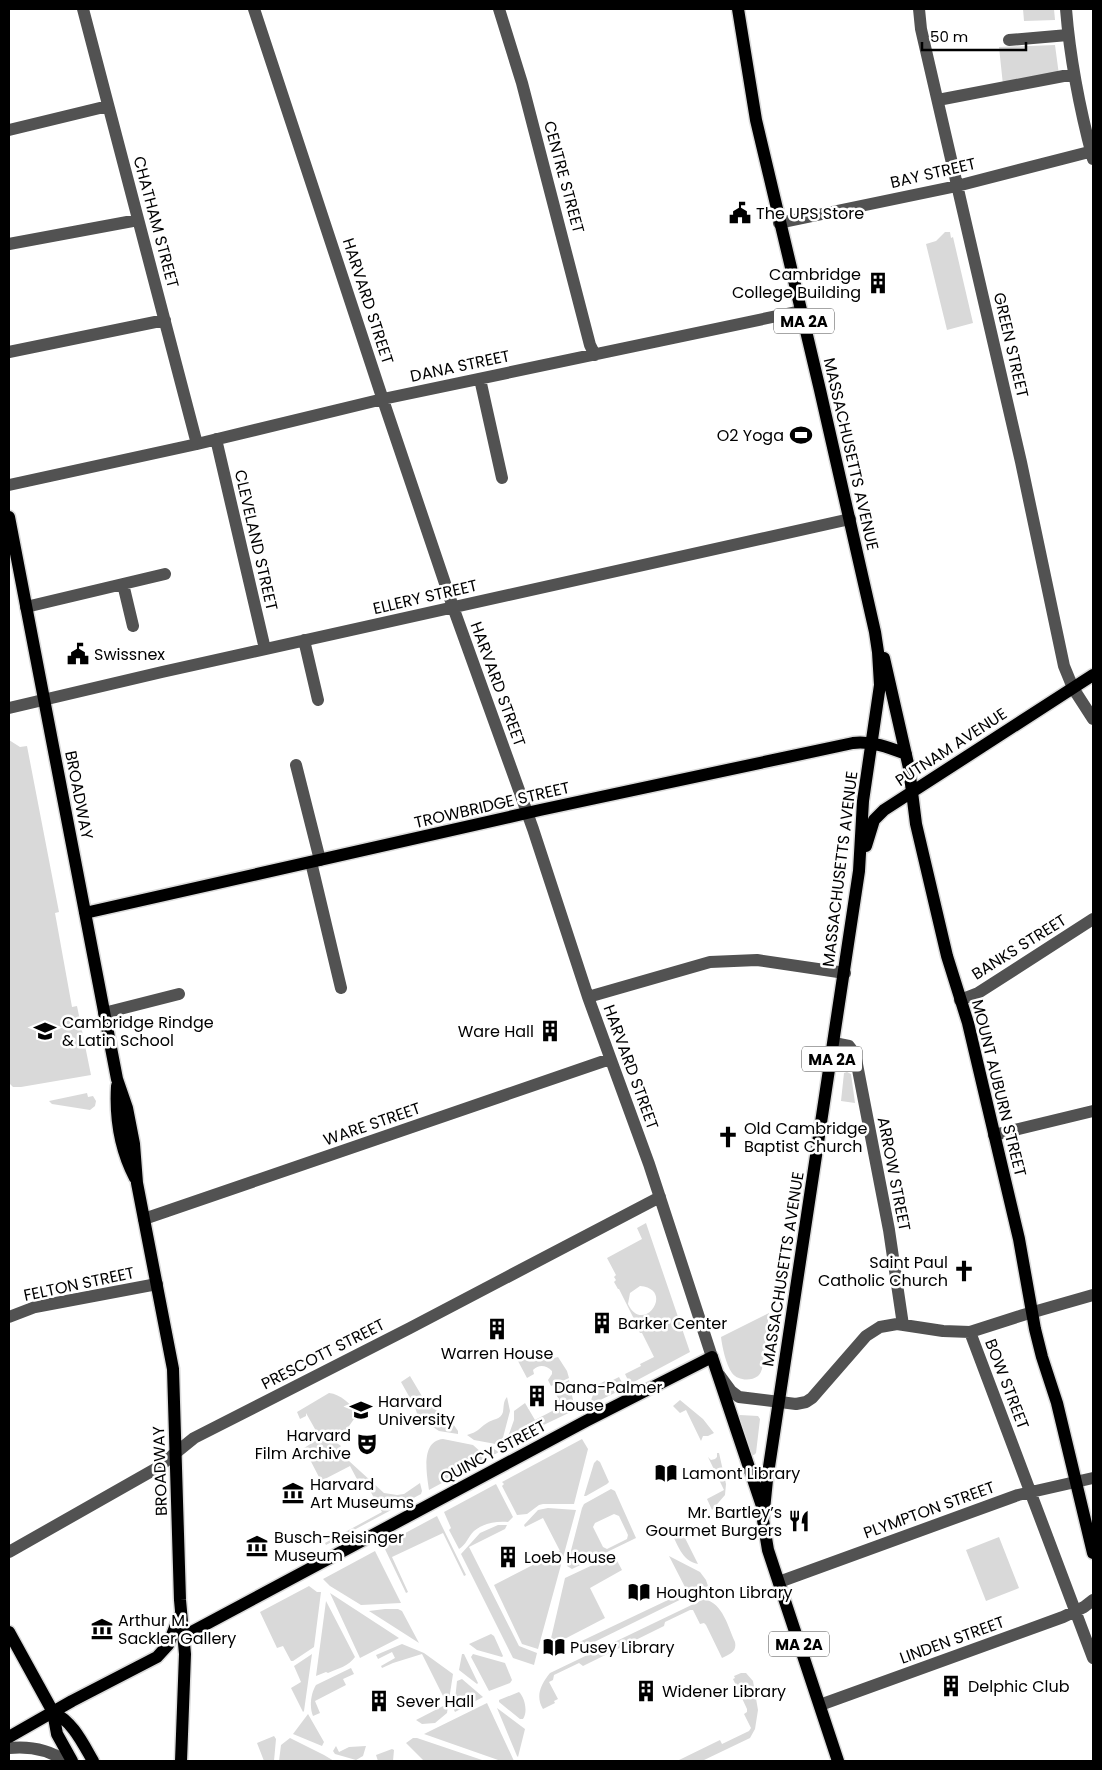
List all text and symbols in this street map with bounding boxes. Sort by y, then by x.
scale bar [922,20,1026,52]
text: 50 m [930,26,968,47]
street label: CENTRE STREET [538,118,590,236]
street label: BAY STREET [888,152,978,194]
street label: CHATHAM STREET [127,154,185,291]
public building icon: The UPS Store [727,200,753,226]
place label: The UPS Store [756,202,864,225]
street label: HARVARD STREET [337,235,399,367]
place label: Cambridge College Building [732,263,861,304]
building icon: Cambridge College Building [865,270,891,296]
street label: GREEN STREET [988,290,1034,400]
road number: MA 2A [774,308,834,334]
street label: DANA STREET [408,344,512,388]
street label: MASSACHUSETTS AVENUE [818,355,884,553]
sports icon: O2 Yoga [788,422,814,448]
place label: O2 Yoga [717,424,784,447]
street label: CLEVELAND STREET [229,467,283,613]
street label: ELLERY STREET [371,574,480,620]
street label: HARVARD STREET [465,618,531,750]
public building icon: Swissnex [65,641,91,667]
place label: Swissnex [94,643,165,666]
street label: PUTNAM AVENUE [891,702,1011,792]
street label: BROADWAY [59,749,99,842]
street label: MASSACHUSETTS AVENUE [817,770,863,968]
street label: TROWBRIDGE STREET [412,776,572,834]
street label: BANKS STREET [967,908,1071,985]
street label: MOUNT AUBURN STREET [966,997,1032,1179]
street label: HARVARD STREET [598,1001,664,1133]
place label: Cambridge Rindge & Latin School [62,1011,214,1052]
school or university icon: Cambridge Rindge & Latin School [32,1018,58,1044]
building icon: Ware Hall [537,1018,563,1044]
place label: Ware Hall [458,1020,534,1043]
road number: MA 2A [802,1046,862,1072]
street label: WARE STREET [320,1097,424,1151]
street label: ARROW STREET [872,1115,916,1233]
place label: Old Cambridge Baptist Church [744,1117,868,1158]
church icon: Old Cambridge Baptist Church [715,1124,741,1150]
street label: MASSACHUSETTS AVENUE [756,1170,810,1368]
place label: Saint Paul Catholic Church [818,1251,948,1292]
church icon: Saint Paul Catholic Church [951,1258,977,1284]
street label: FELTON STREET [21,1261,137,1307]
building icon: Barker Center [589,1310,615,1336]
place label: Barker Center [618,1312,727,1335]
street label: PRESCOTT STREET [257,1313,389,1395]
building icon: Warren House [484,1316,510,1342]
street label: BOW STREET [979,1335,1035,1433]
place label: Warren House [441,1342,553,1365]
place label: Dana-Palmer House [554,1376,662,1417]
building icon: Dana-Palmer House [524,1383,550,1409]
place label: Harvard University [378,1390,455,1431]
school or university icon: Harvard University [348,1397,374,1423]
street label: QUINCY STREET [436,1414,551,1490]
place label: Harvard Film Archive [255,1424,351,1465]
street label: BROADWAY [147,1425,173,1516]
theatre icon: Harvard Film Archive [354,1431,380,1457]
library icon: Lamont Library [653,1460,679,1486]
place label: Lamont Library [682,1462,800,1485]
place label: Harvard Art Museums [310,1473,414,1514]
street label: PLYMPTON STREET [860,1475,998,1544]
museum icon: Harvard Art Museums [280,1480,306,1506]
place label: Mr. Bartley’s Gourmet Burgers [646,1501,782,1542]
restaurant icon: Mr. Bartley’s Gourmet Burgers [786,1508,812,1534]
place label: Busch-Reisinger Museum [274,1526,404,1567]
museum icon: Busch-Reisinger Museum [244,1533,270,1559]
building icon: Loeb House [495,1544,521,1570]
place label: Loeb House [524,1546,616,1569]
library icon: Houghton Library [626,1579,652,1605]
place label: Houghton Library [656,1581,793,1604]
place label: Arthur M. Sackler Gallery [118,1609,236,1650]
street label: LINDEN STREET [896,1610,1008,1670]
museum icon: Arthur M. Sackler Gallery [89,1616,115,1642]
road number: MA 2A [769,1632,829,1656]
library icon: Pusey Library [541,1634,567,1660]
place label: Pusey Library [570,1636,674,1659]
building icon: Delphic Club [938,1673,964,1699]
place label: Delphic Club [968,1675,1070,1698]
building icon: Widener Library [633,1678,659,1704]
place label: Widener Library [662,1680,786,1703]
building icon: Sever Hall [366,1688,392,1714]
place label: Sever Hall [396,1690,474,1713]

